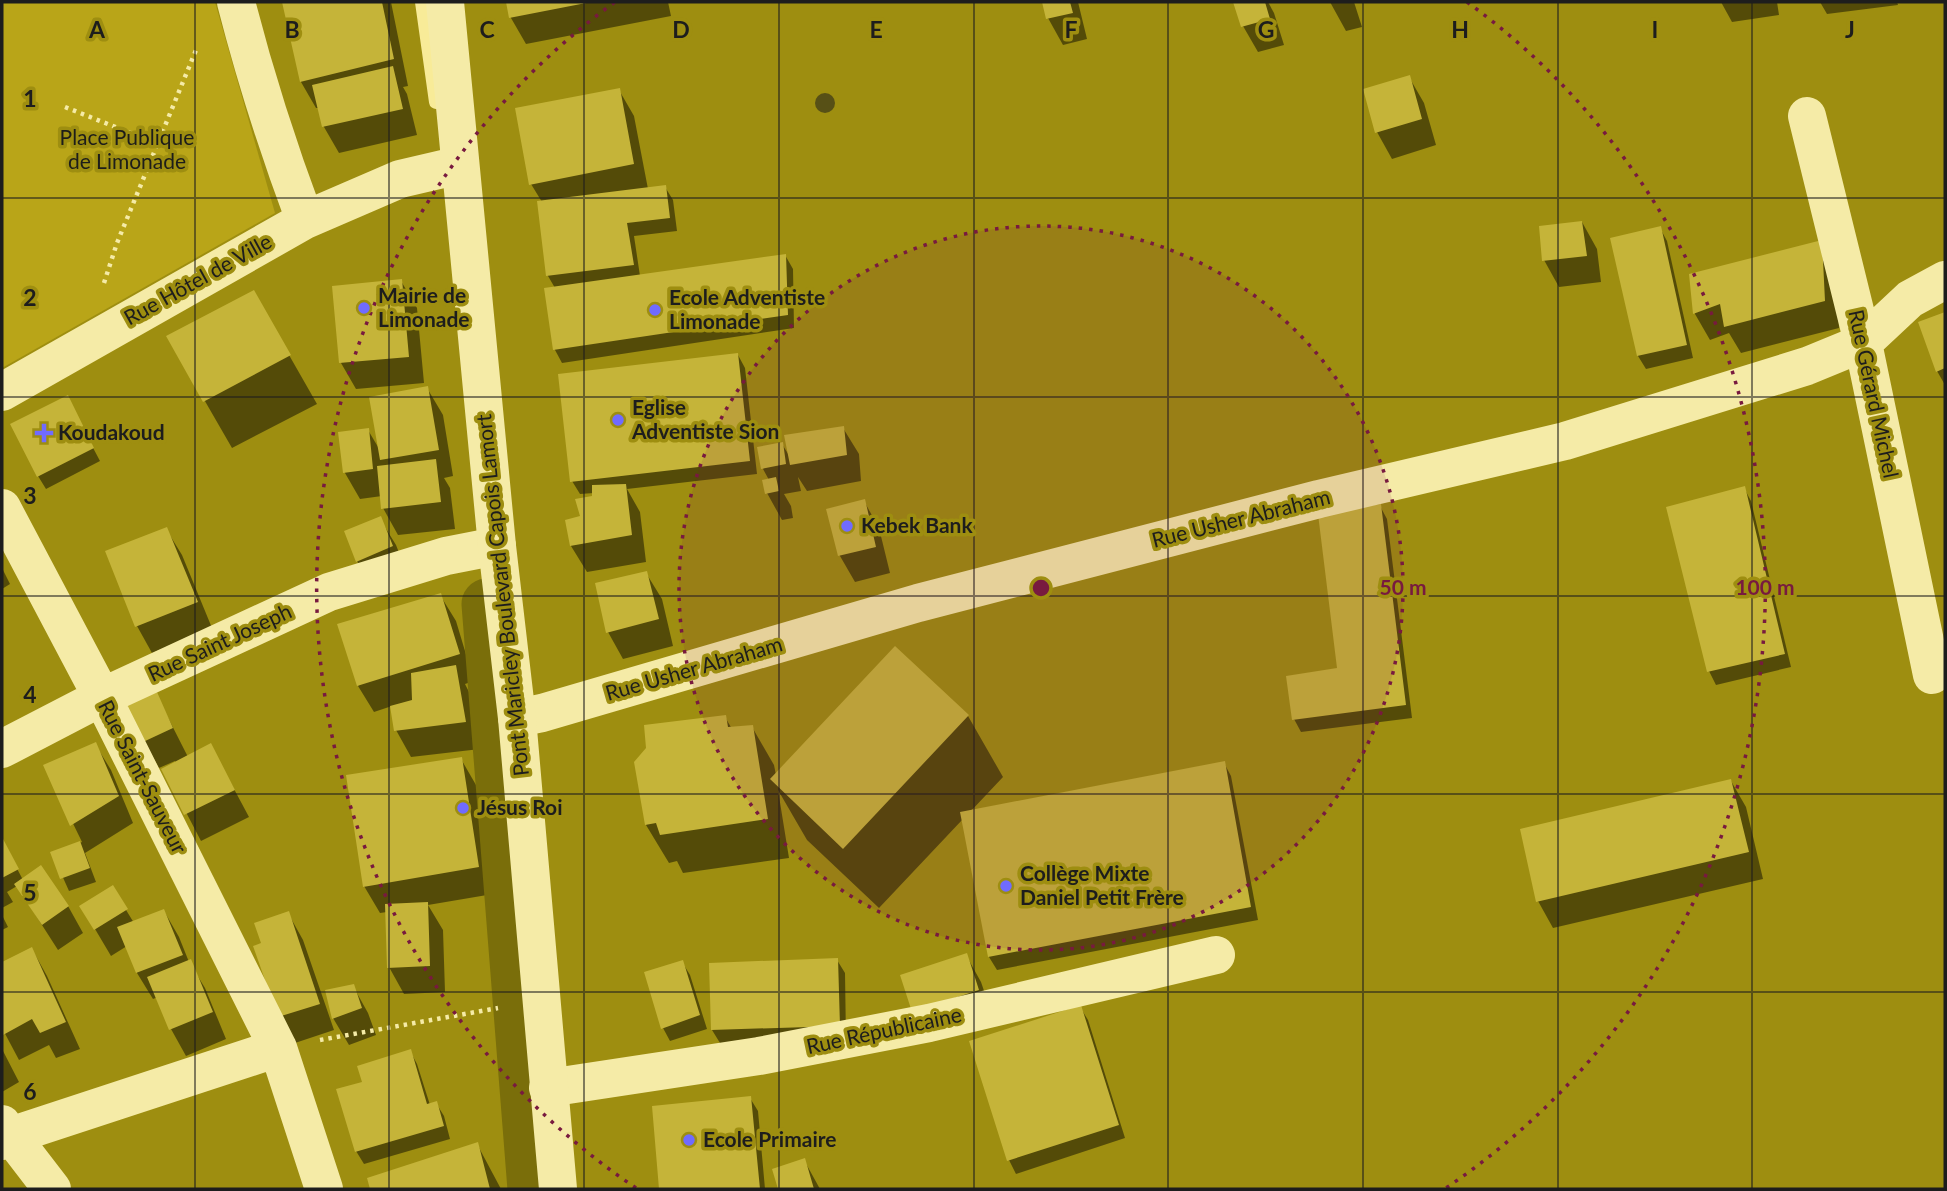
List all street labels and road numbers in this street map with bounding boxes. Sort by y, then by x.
street label: Rue Hôtel de Ville [119,228,275,330]
street label: Rue Gérard Michel [1844,307,1905,480]
street label: Pont Maricley Boulevard Capois Lamort [470,413,533,777]
street label: Rue Usher Abraham [1149,483,1332,552]
street label: Rue Saint Joseph [144,597,295,686]
street label: Rue Usher Abraham [602,630,785,705]
street label: Rue Saint-Sauveur [94,695,193,858]
street label: Rue Républicaine [804,1001,964,1058]

